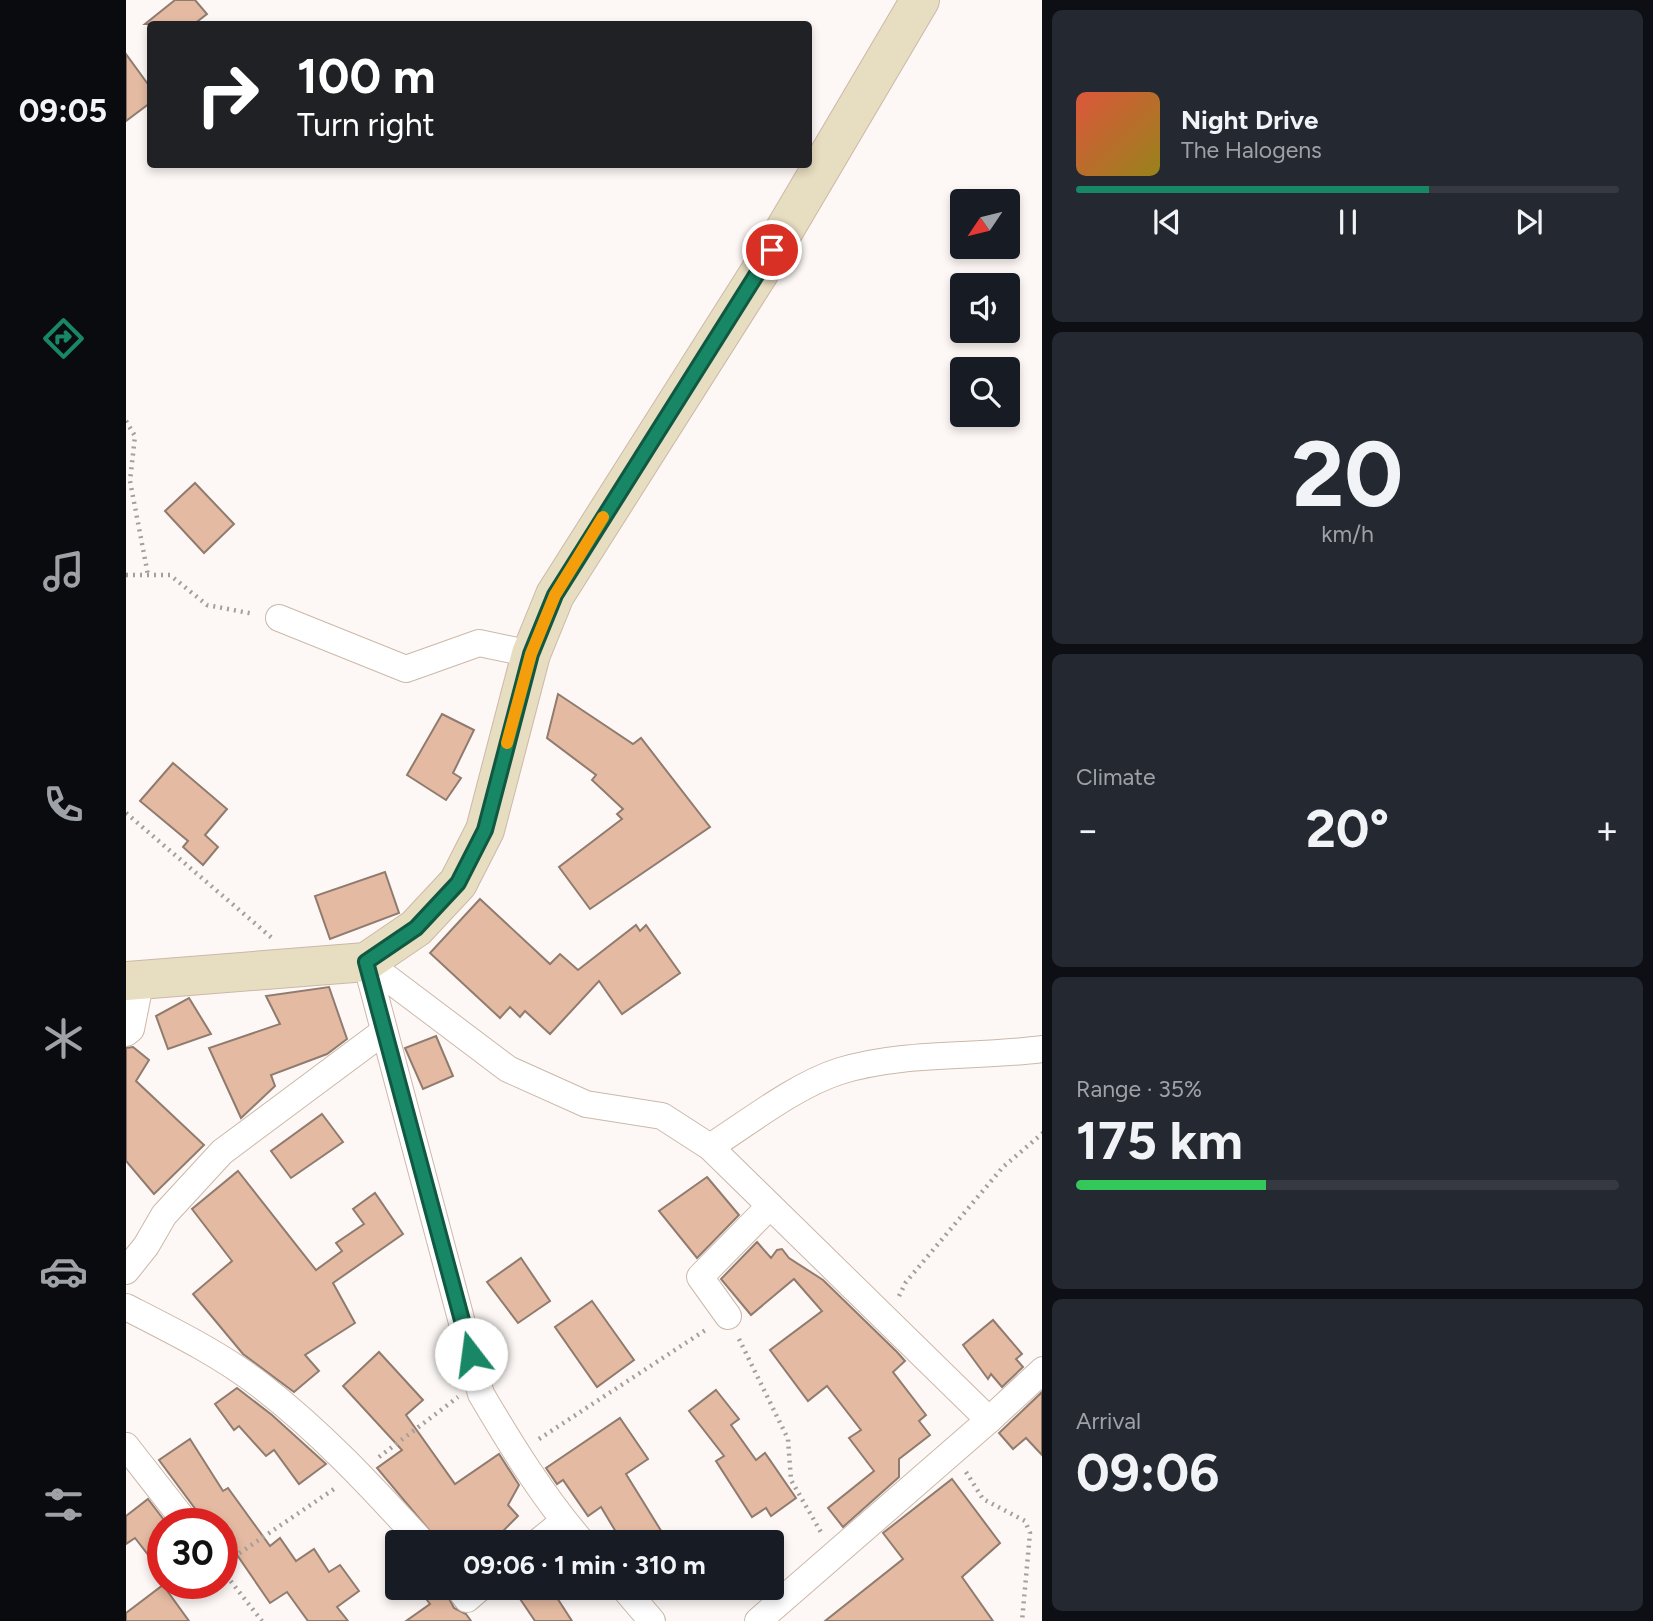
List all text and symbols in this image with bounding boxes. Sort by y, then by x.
text: 100 m [297,46,436,105]
icon: right [182,49,273,140]
text: 09:05 [19,92,107,130]
text: Night Drive [1181,104,1318,136]
text: Turn right [297,106,435,144]
text: The Halogens [1181,136,1322,164]
north arrow [950,189,1020,259]
map controls [950,189,1020,427]
icon: previous [1148,203,1186,241]
icon: pause [1329,203,1367,241]
icon: next [1510,203,1548,241]
pin [742,220,802,280]
icon: arrive [753,231,791,269]
button: sound [950,273,1020,343]
icon: directions [39,314,88,363]
button: search [950,357,1020,427]
text: 20 [1292,420,1403,529]
text: km/h [1321,520,1374,548]
icon: music [39,547,88,596]
text: Climate [1076,763,1155,791]
icon: phone [39,780,88,829]
text: 20° [1306,798,1389,860]
text: − [1076,807,1100,853]
text: + [1595,807,1619,853]
icon: climate [39,1014,88,1063]
text: Range · 35% [1076,1075,1202,1103]
text: 175 km [1076,1110,1243,1172]
icon: car [39,1247,88,1296]
position arrow [434,1317,508,1391]
text: Arrival [1076,1407,1141,1435]
text: 09:06 [1076,1442,1219,1504]
icon: filters [39,1480,88,1529]
speed limit sign: 30 [147,1508,238,1599]
text: 09:06 · 1 min · 310 m [463,1549,706,1581]

